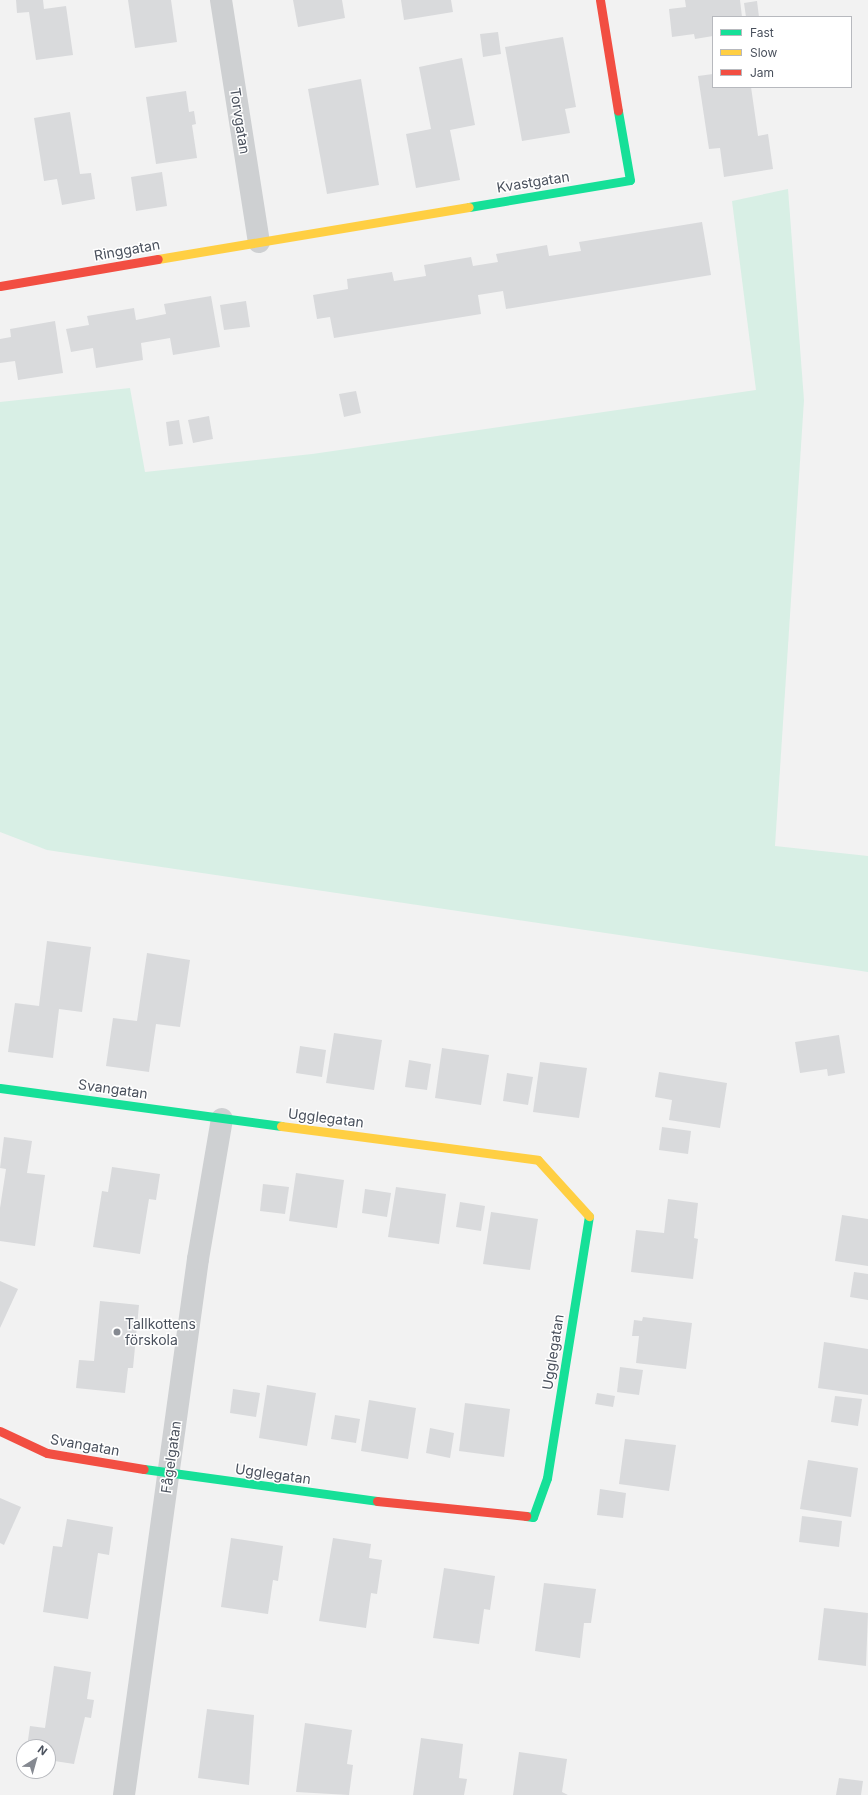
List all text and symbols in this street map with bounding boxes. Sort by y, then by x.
legend [712,16,852,88]
text: Fast [750,25,774,40]
text: Slow [750,45,777,60]
text: Jam [750,65,774,80]
street label: Torvgatan [226,87,254,155]
street label: Kvastgatan [495,168,571,196]
street label: Ringgatan [93,236,161,264]
street label: Svangatan [77,1076,149,1102]
street label: Ugglegatan [287,1105,365,1131]
street label: Ugglegatan [539,1313,567,1391]
place label: Tallkottens förskola [125,1316,196,1348]
marker: Tallkottens förskola [112,1327,122,1337]
street label: Fågelgatan [158,1420,184,1494]
street label: Svangatan [49,1431,121,1459]
street label: Ugglegatan [234,1460,312,1488]
north arrow [16,1739,56,1779]
text: N [35,1742,50,1758]

